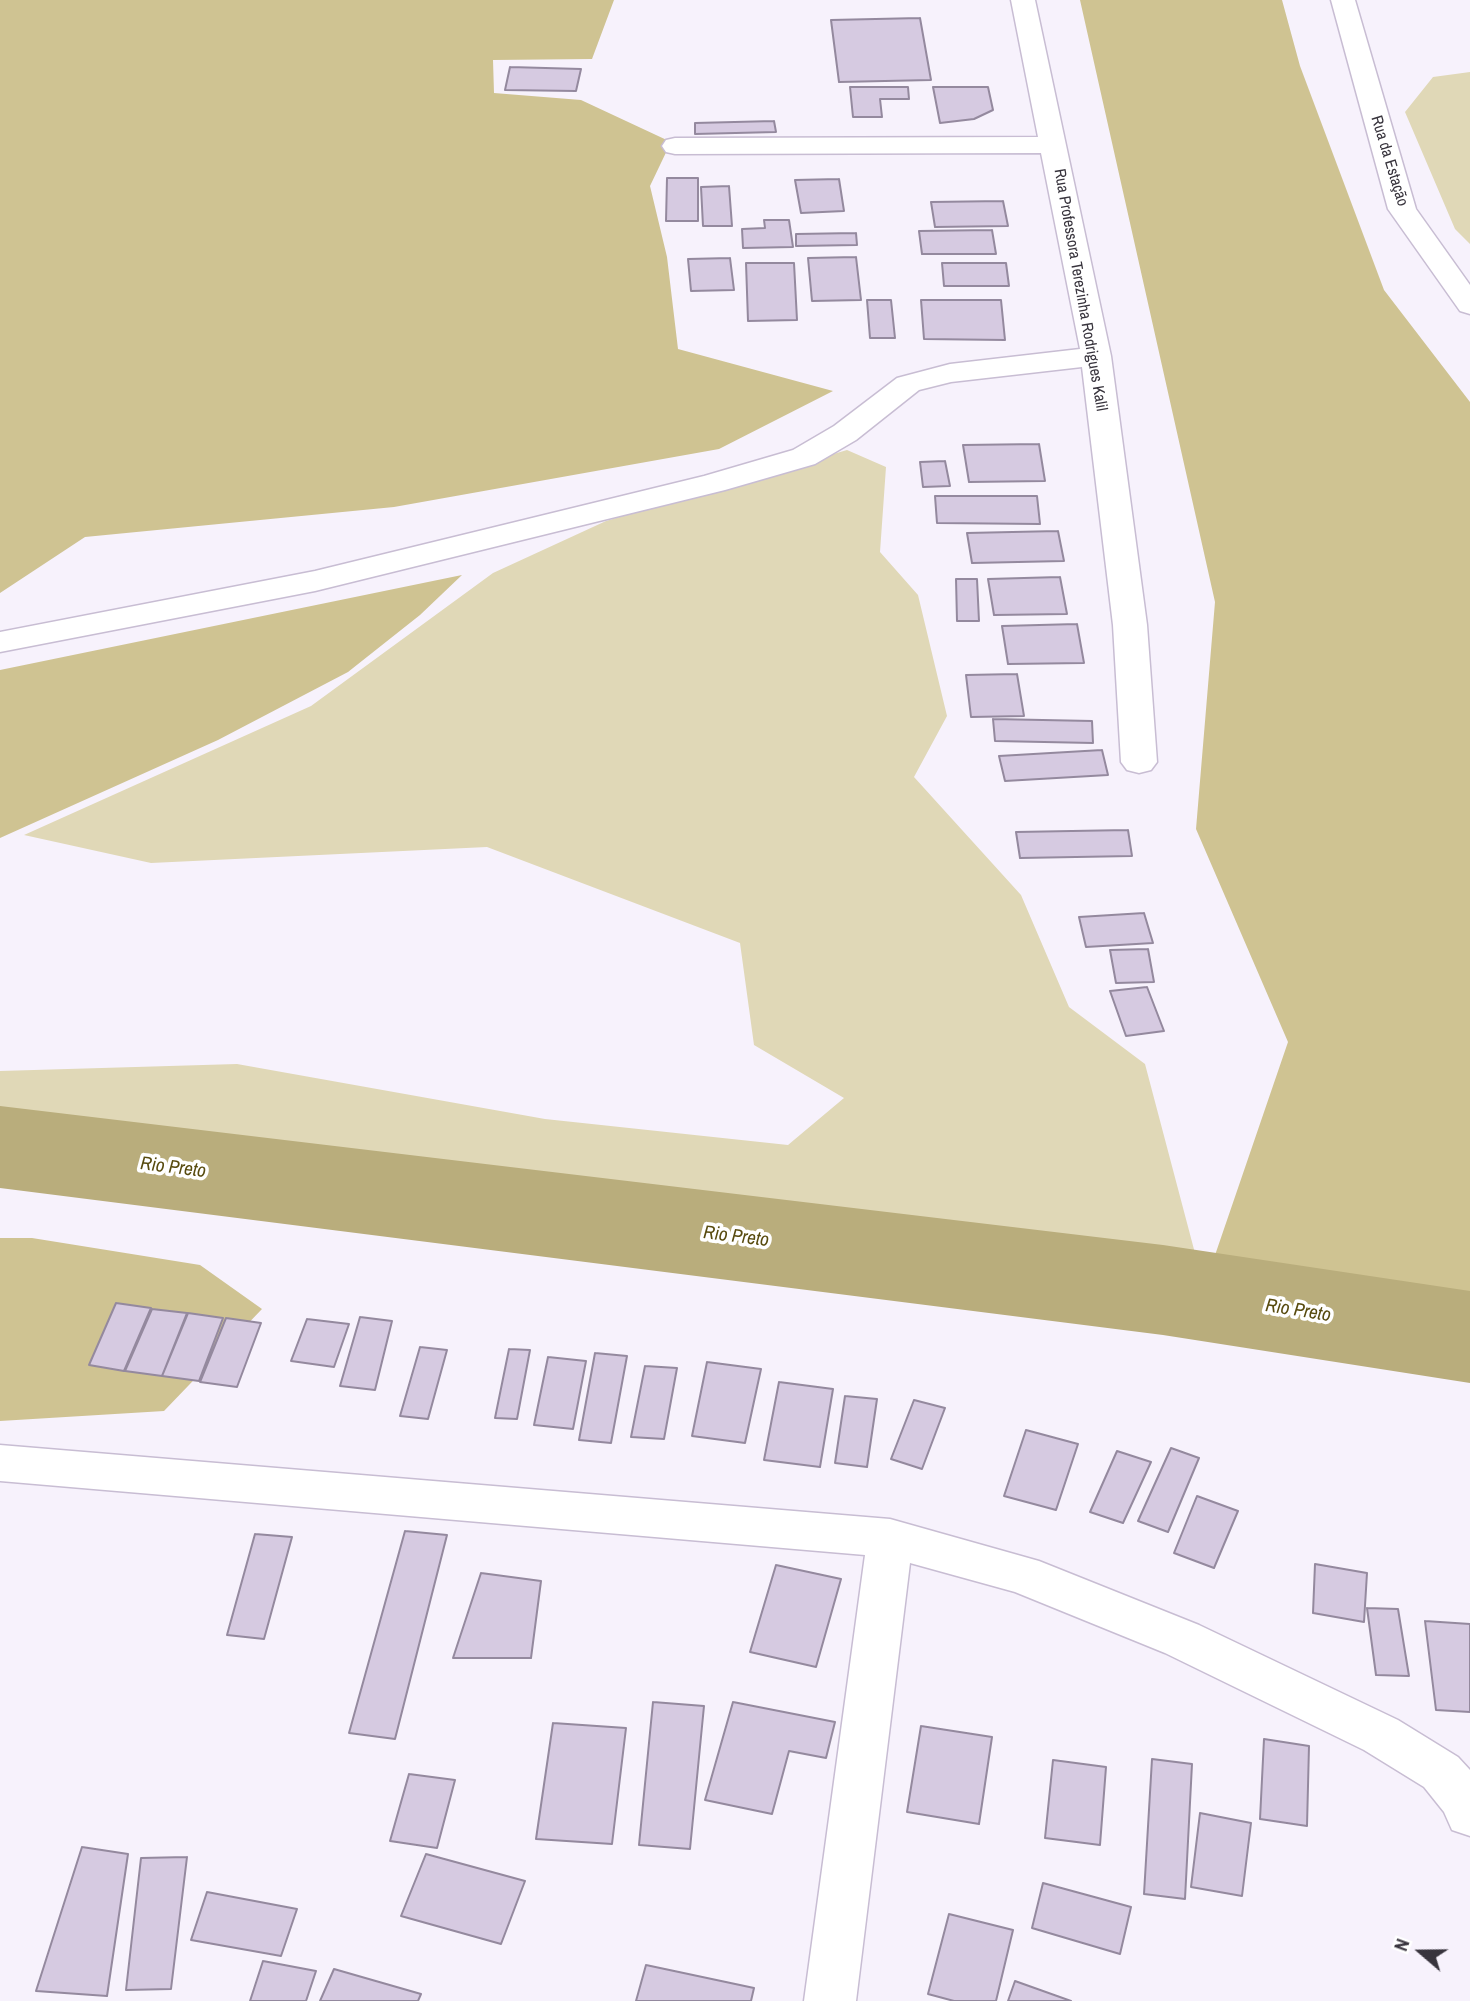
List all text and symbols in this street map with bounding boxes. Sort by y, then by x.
street label: Rua da Estação [1366,114,1412,208]
street label: Rua Professora Terezinha Rodrigues Kalil [1049,167,1111,413]
water label: Rio Preto [139,1153,207,1183]
water label: Rio Preto [702,1222,770,1252]
water label: Rio Preto [1264,1295,1332,1327]
north arrow [1386,1917,1456,1987]
text: N [1387,1935,1415,1955]

